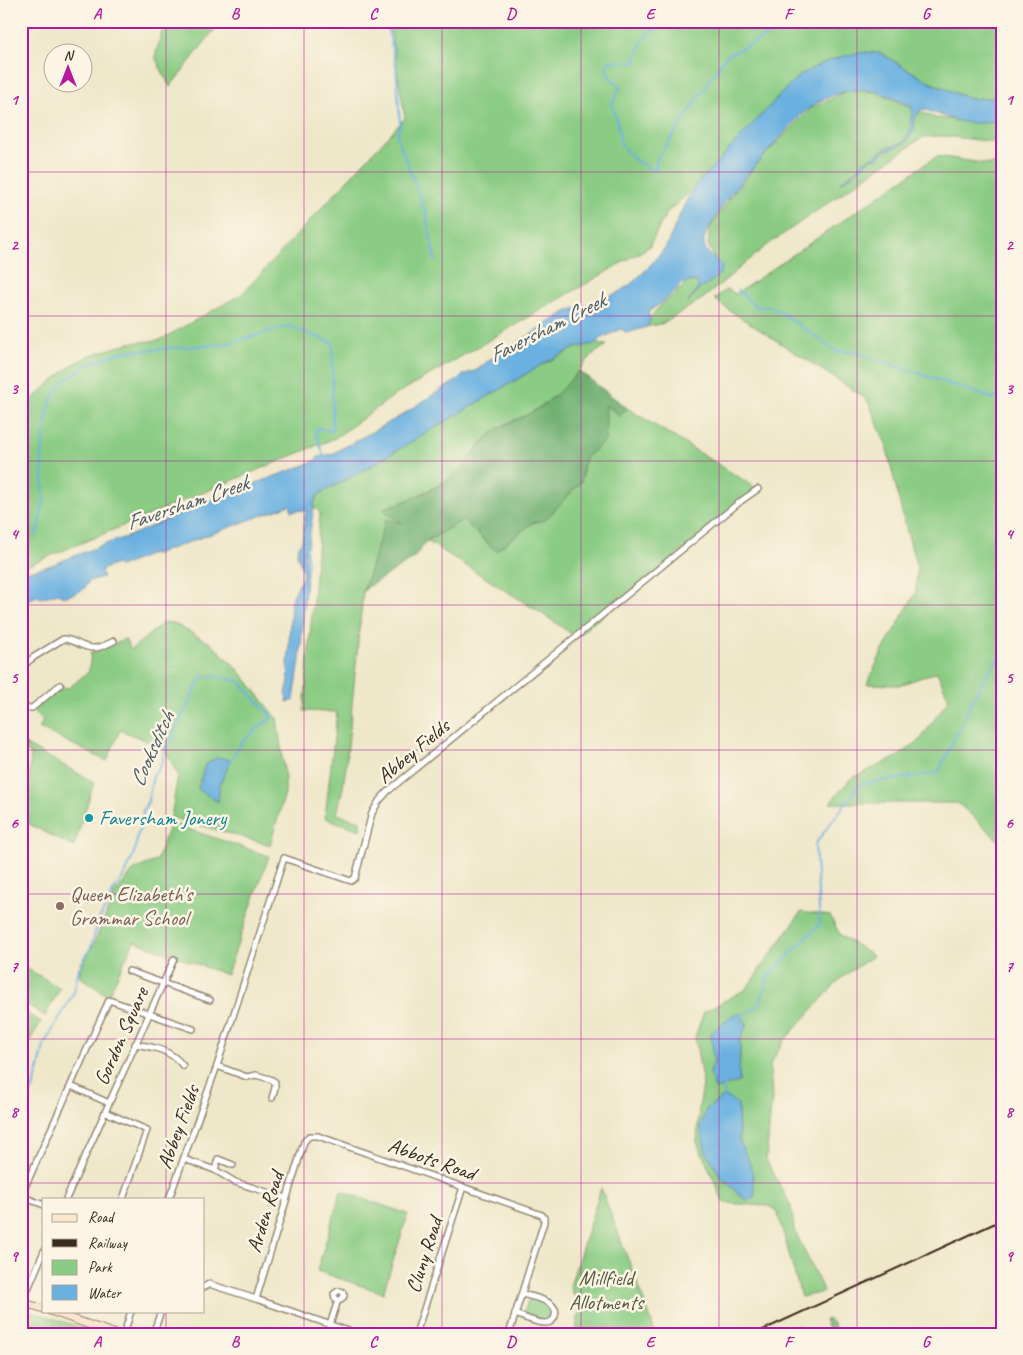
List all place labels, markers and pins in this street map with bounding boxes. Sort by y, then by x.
place label: Faversham Jonery [99,805,228,831]
marker: Faversham Jonery [83,812,95,824]
place label: Queen Elizabeth's Grammar School [70,881,194,931]
marker: Queen Elizabeth's Grammar School [54,900,66,912]

